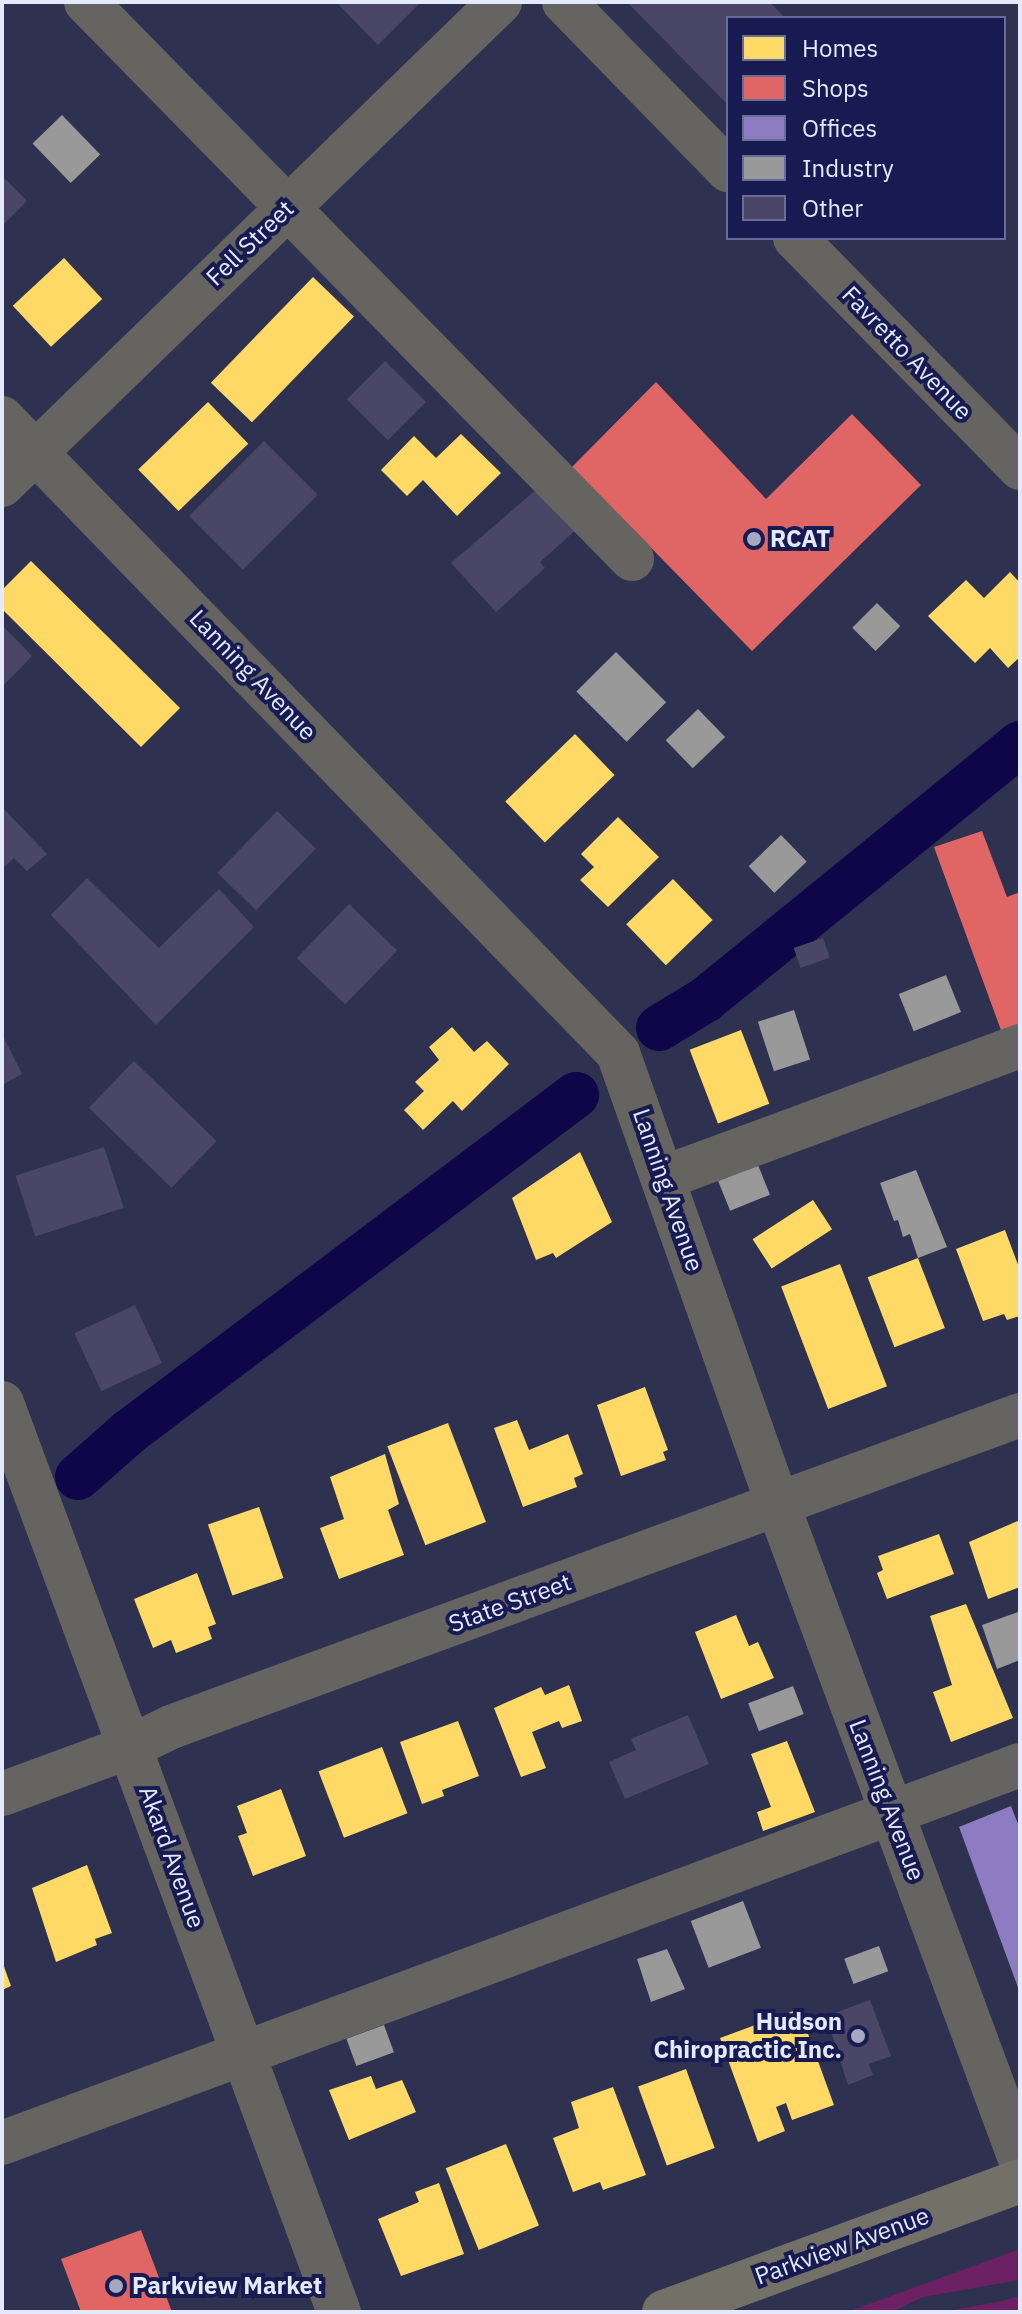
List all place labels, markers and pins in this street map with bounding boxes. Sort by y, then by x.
place label: RCAT [770,525,830,553]
marker: RCAT [745,530,763,548]
place label: Hudson Chiropractic Inc. [653,2008,842,2064]
marker: Hudson Chiropractic Inc. [849,2027,867,2045]
place label: Parkview Market [132,2272,322,2300]
marker: Parkview Market [107,2277,125,2295]

